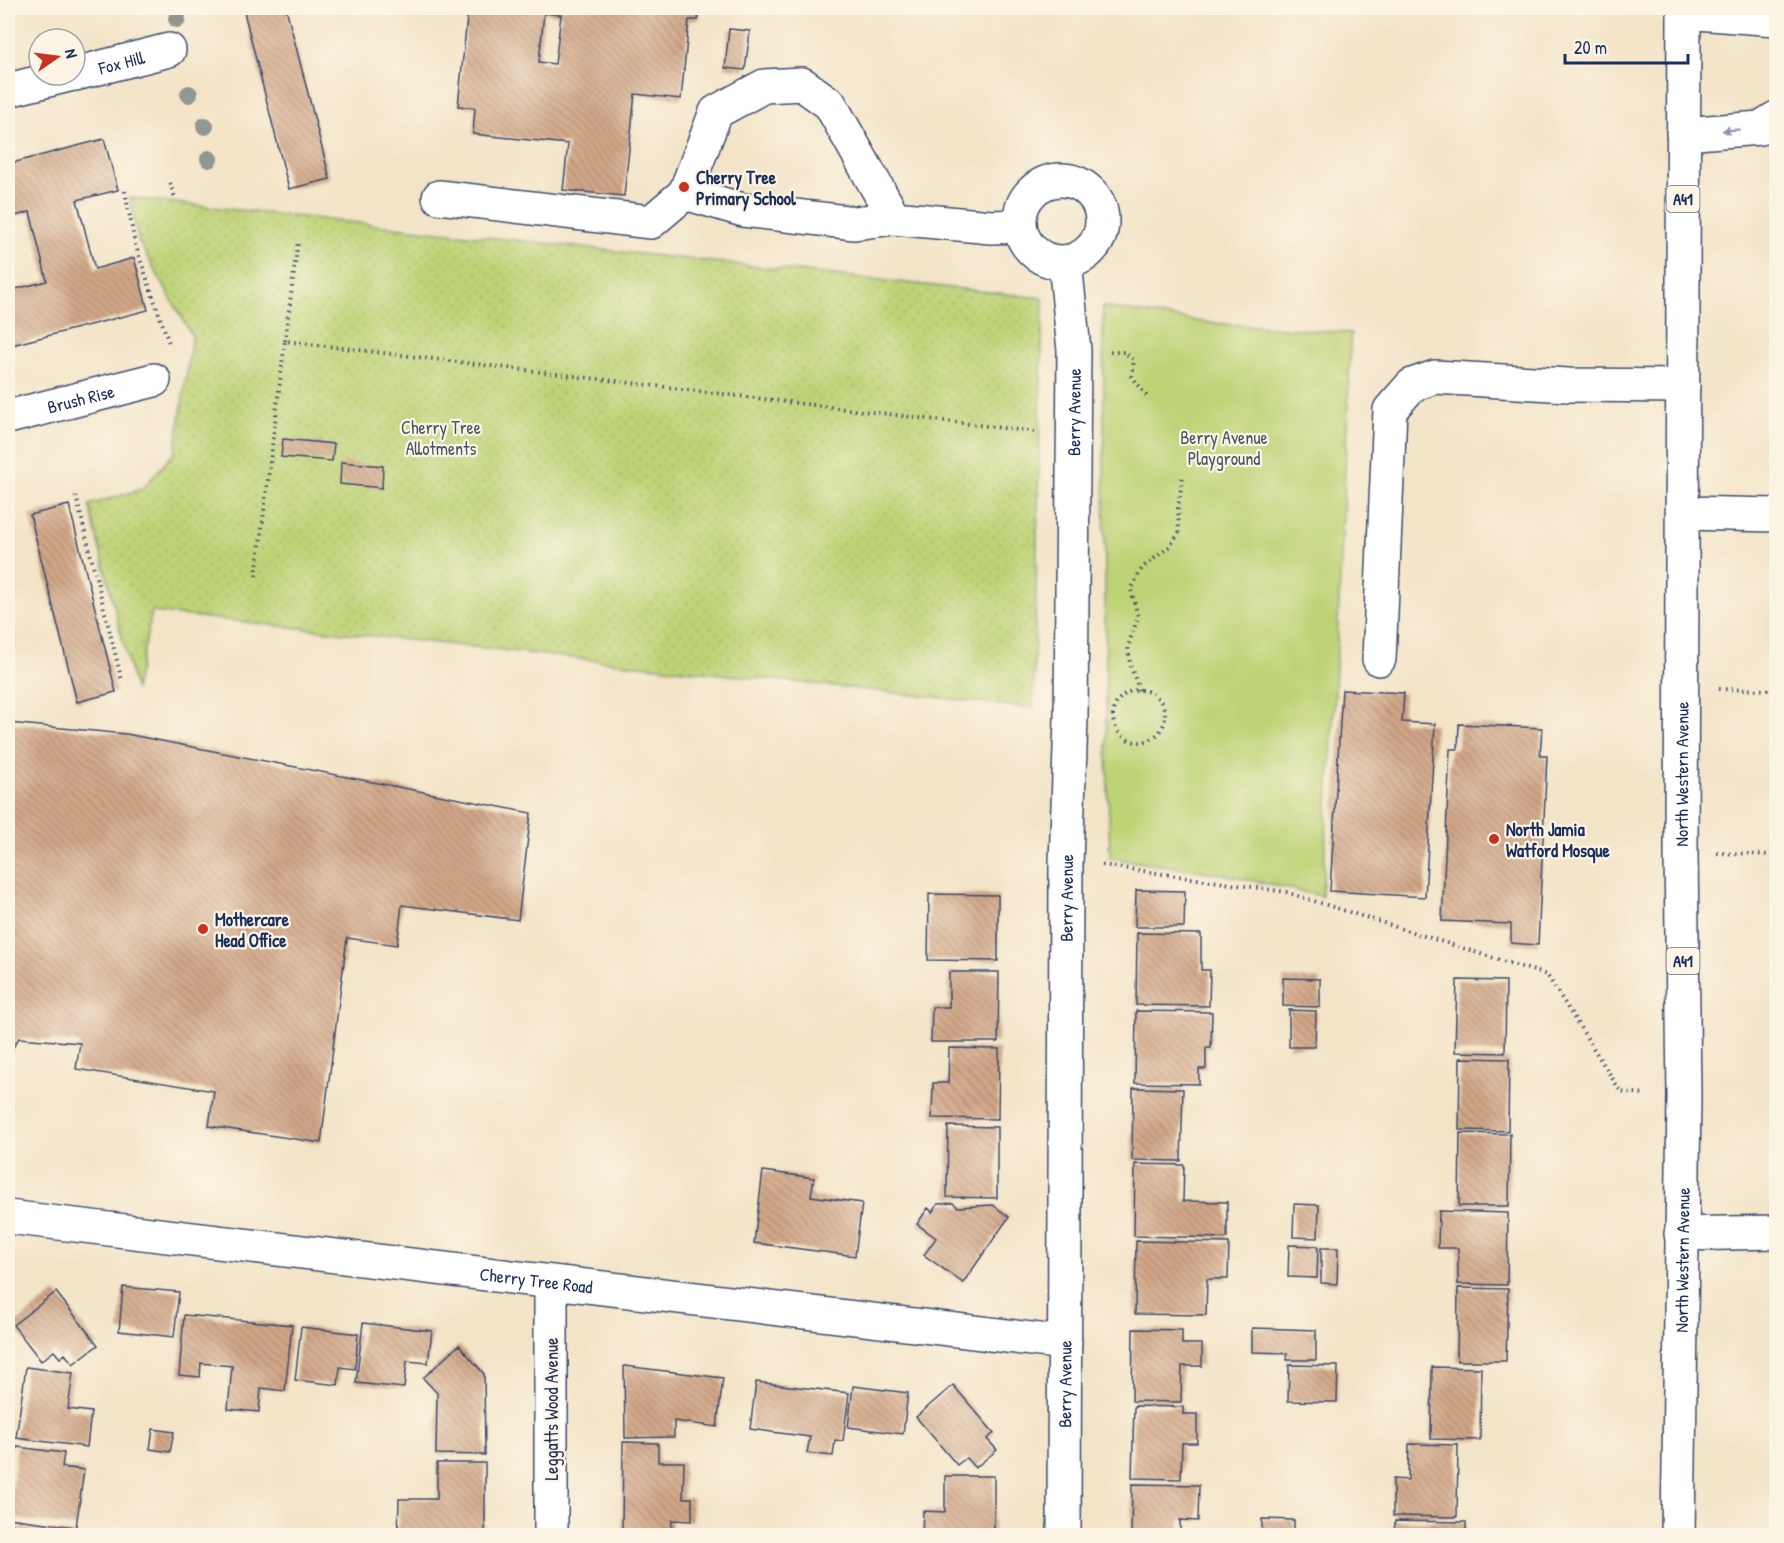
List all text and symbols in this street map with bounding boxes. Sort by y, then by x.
north arrow [27,27,87,87]
scale bar [1565,27,1688,65]
text: 20 m [1574,35,1607,60]
street label: Fox Hill [95,44,147,80]
text: N [60,47,83,61]
one-way arrow [1722,125,1741,135]
place label: Cherry Tree Primary School [696,165,797,212]
marker: Cherry Tree Primary School [677,180,691,194]
road number: A41 [1666,186,1700,212]
street label: Berry Avenue [1061,368,1086,456]
street label: Brush Rise [45,378,117,419]
park label: Cherry Tree Allotments [401,415,481,461]
park label: Berry Avenue Playground [1180,425,1268,471]
street label: North Western Avenue [1669,701,1694,847]
place label: North Jamia Watford Mosque [1506,817,1611,864]
marker: North Jamia Watford Mosque [1487,832,1501,846]
street label: Berry Avenue [1053,854,1079,942]
place label: Mothercare Head Office [215,907,290,953]
marker: Mothercare Head Office [196,922,210,936]
road number: A41 [1666,948,1700,974]
street label: North Western Avenue [1668,1187,1695,1333]
street label: Cherry Tree Road [478,1261,594,1299]
street label: Leggatts Wood Avenue [539,1338,564,1480]
street label: Berry Avenue [1052,1340,1077,1428]

